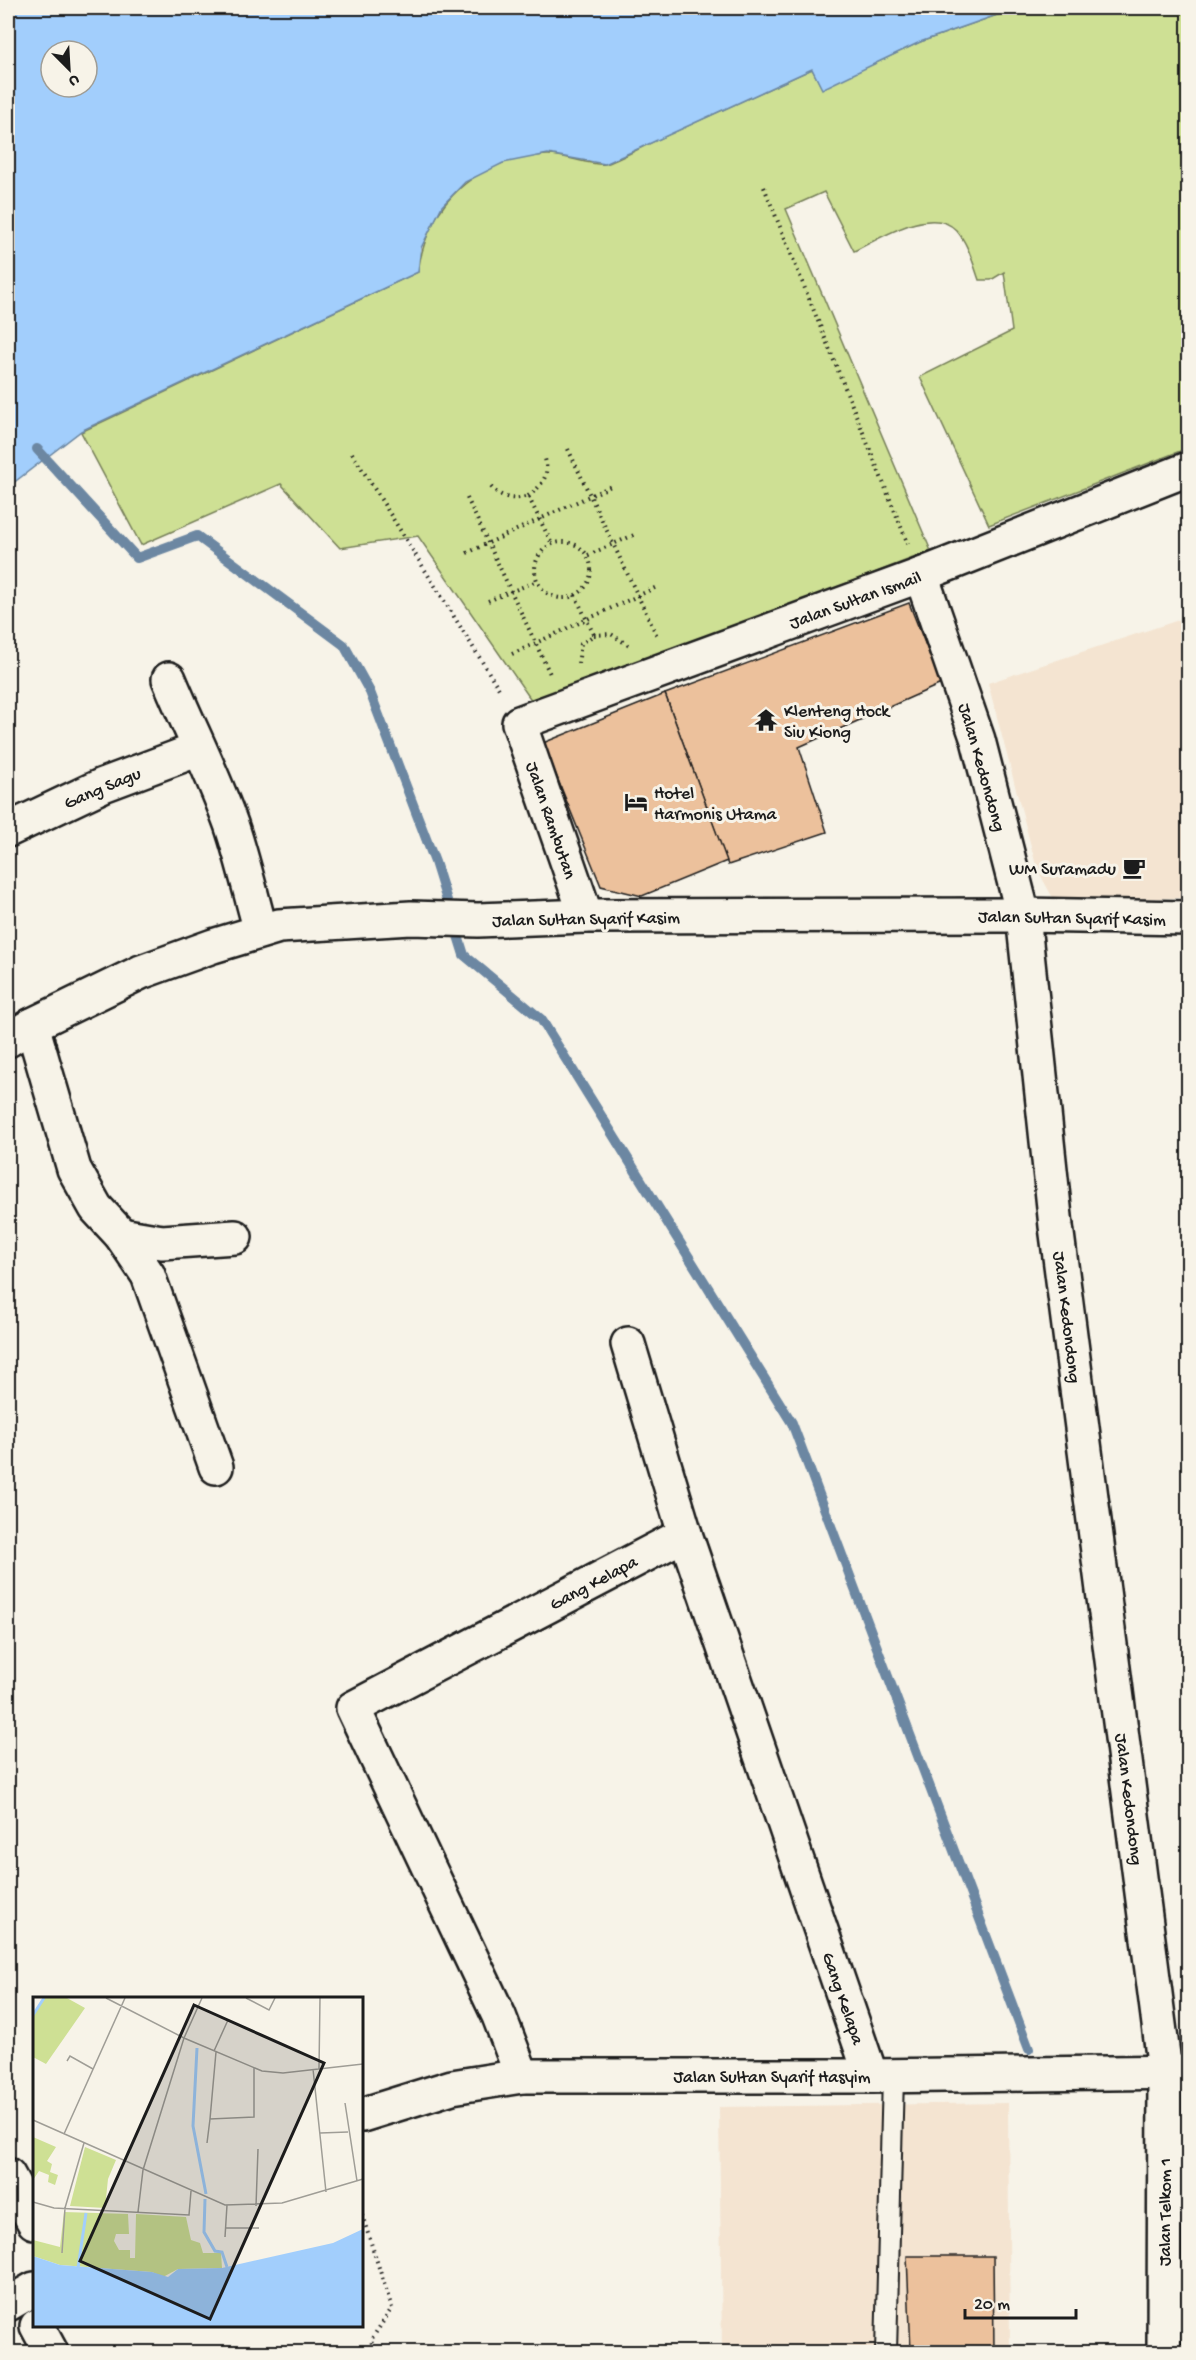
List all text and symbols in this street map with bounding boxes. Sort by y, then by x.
north arrow [39,39,99,99]
text: U [65,69,82,90]
street label: Jalan Sultan Ismail [787,568,925,635]
street label: Jalan Kedondong [952,701,1009,834]
place label: Klenteng Hock Siu Kiong [784,702,891,744]
temple icon: Klenteng Hock Siu Kiong [753,707,779,733]
street label: Jalan Rambutan [520,760,580,882]
street label: Gang Sagu [61,764,145,815]
place label: Hotel Harmonis Utama [654,784,778,826]
hotel icon: Hotel Harmonis Utama [623,789,649,815]
cafe icon: WM Suramadu [1121,855,1147,881]
place label: WM Suramadu [1009,860,1117,881]
street label: Jalan Sultan Syarif Kasim [978,907,1166,932]
street label: Jalan Sultan Syarif Kasim [492,908,680,933]
street label: Jalan Kedondong [1047,1250,1084,1384]
street label: Gang Kelapa [547,1552,643,1616]
street label: Jalan Kedondong [1109,1732,1146,1866]
street label: Gang Kelapa [816,1950,868,2049]
inset map [33,1997,363,2327]
street label: Jalan Sultan Syarif Hasyim [674,2068,871,2089]
street label: Jalan Telkom 1 [1156,2158,1177,2266]
scale bar [965,2282,1076,2320]
text: 20 m [974,2295,1010,2316]

